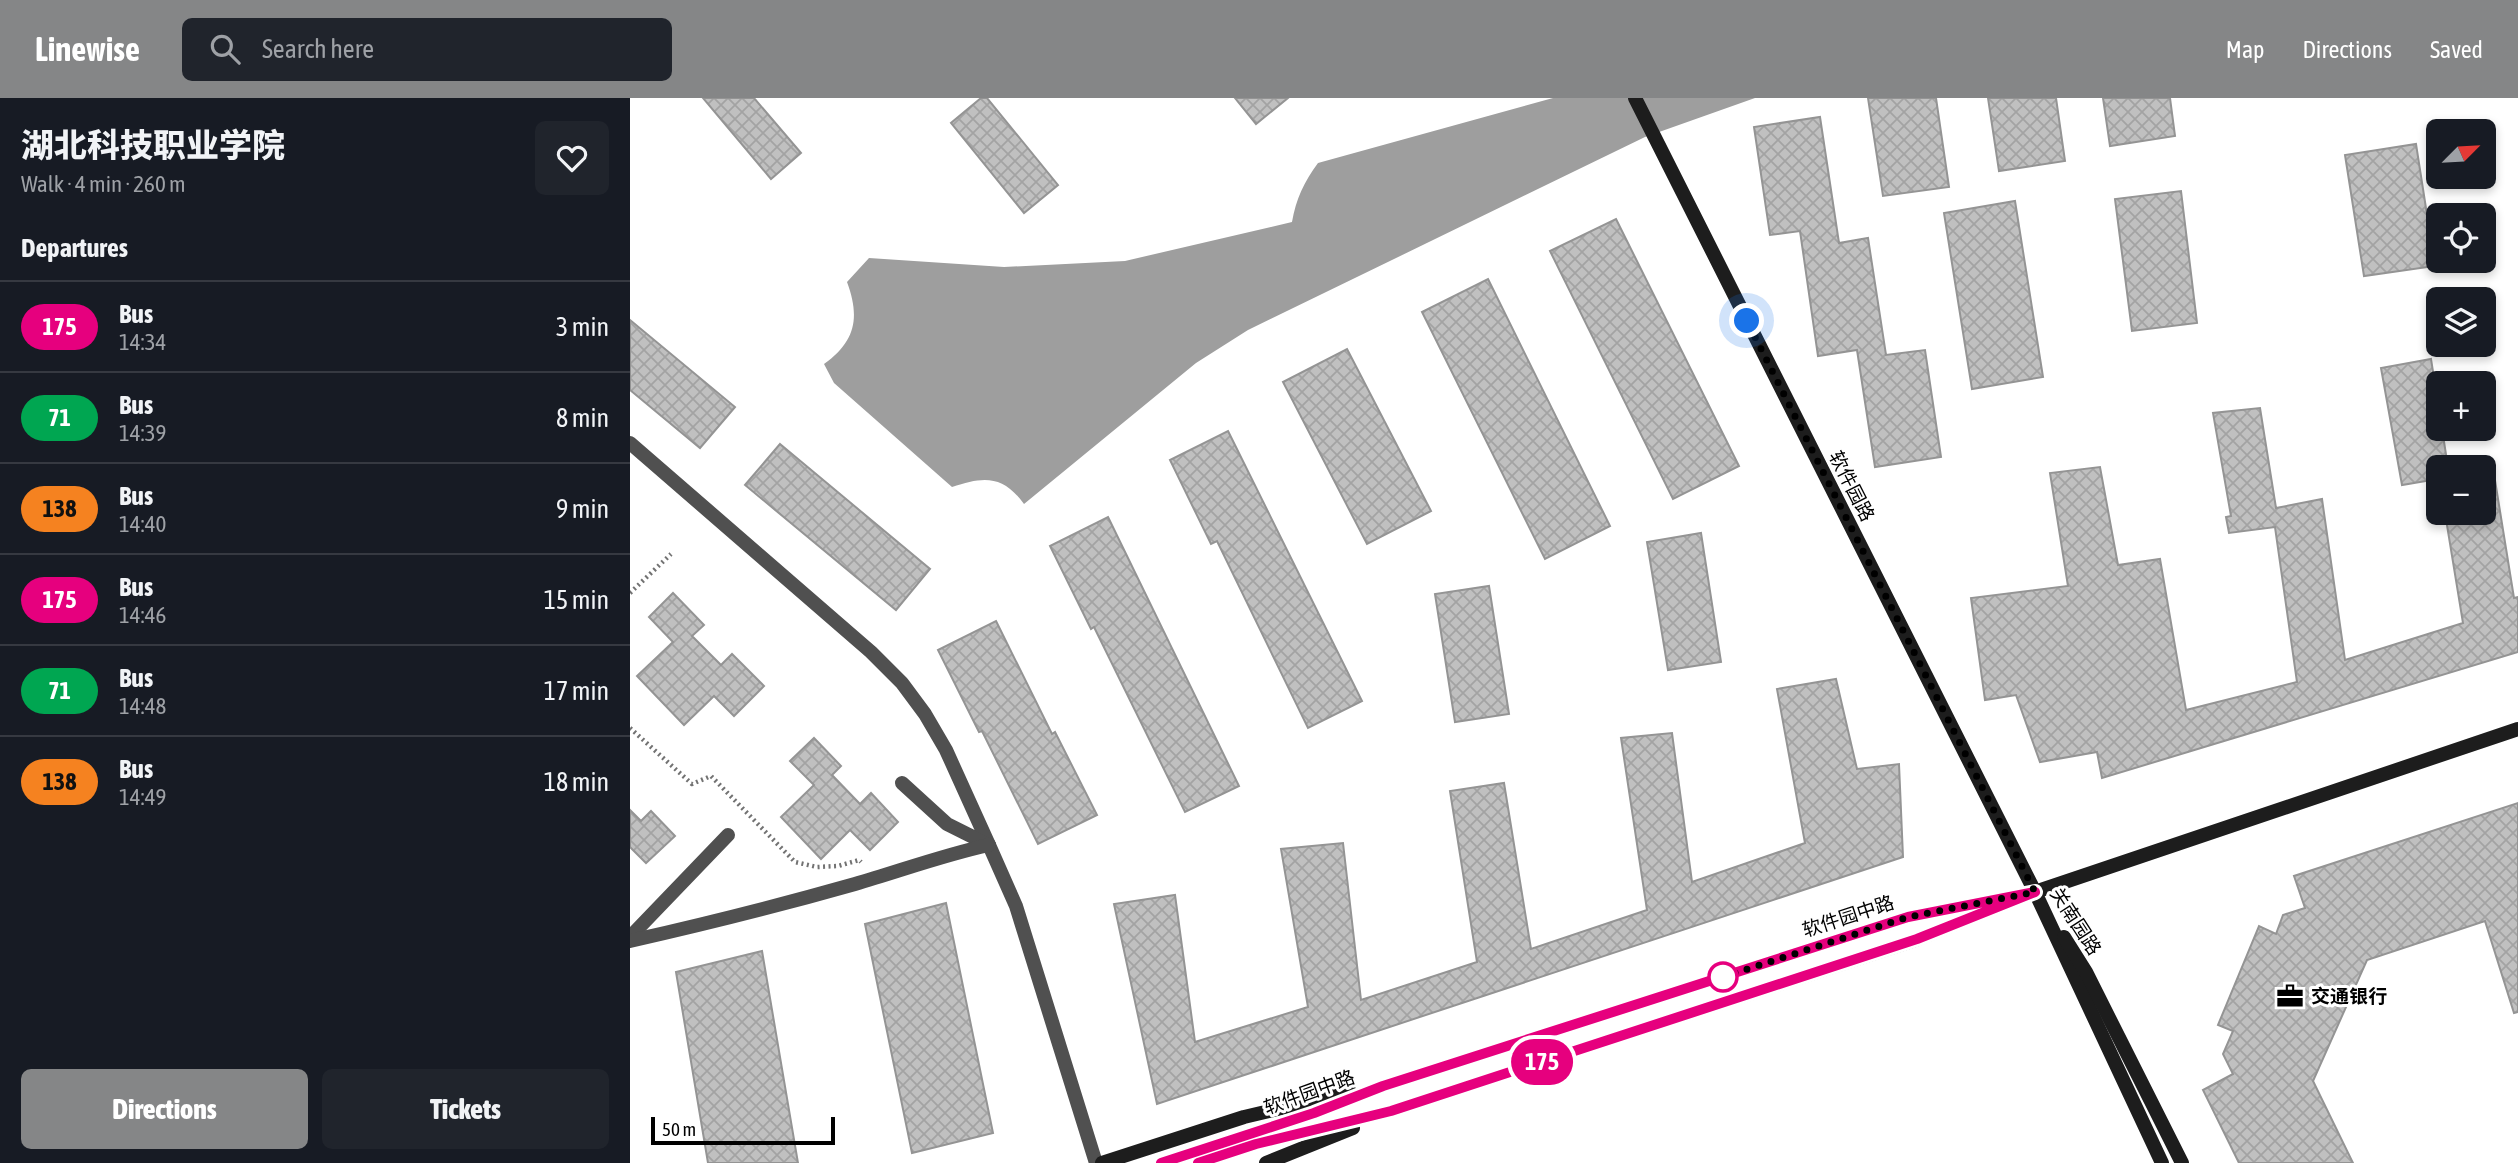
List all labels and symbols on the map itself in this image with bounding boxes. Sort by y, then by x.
north arrow [2426,119,2496,189]
your location [1729,303,1764,338]
street label: 软件园路 [1825,447,1879,525]
street label: 关南园路 [2046,883,2106,959]
street label: 软件园中路 [1799,891,1897,941]
unlabelled marker [1708,962,1738,992]
office icon: 交通银行 [2275,981,2305,1011]
place label: 交通银行 [2311,985,2387,1007]
line badge: 175 [1502,1039,1582,1085]
street label: 软件园中路 [1261,1065,1357,1119]
scale bar [651,1114,835,1146]

